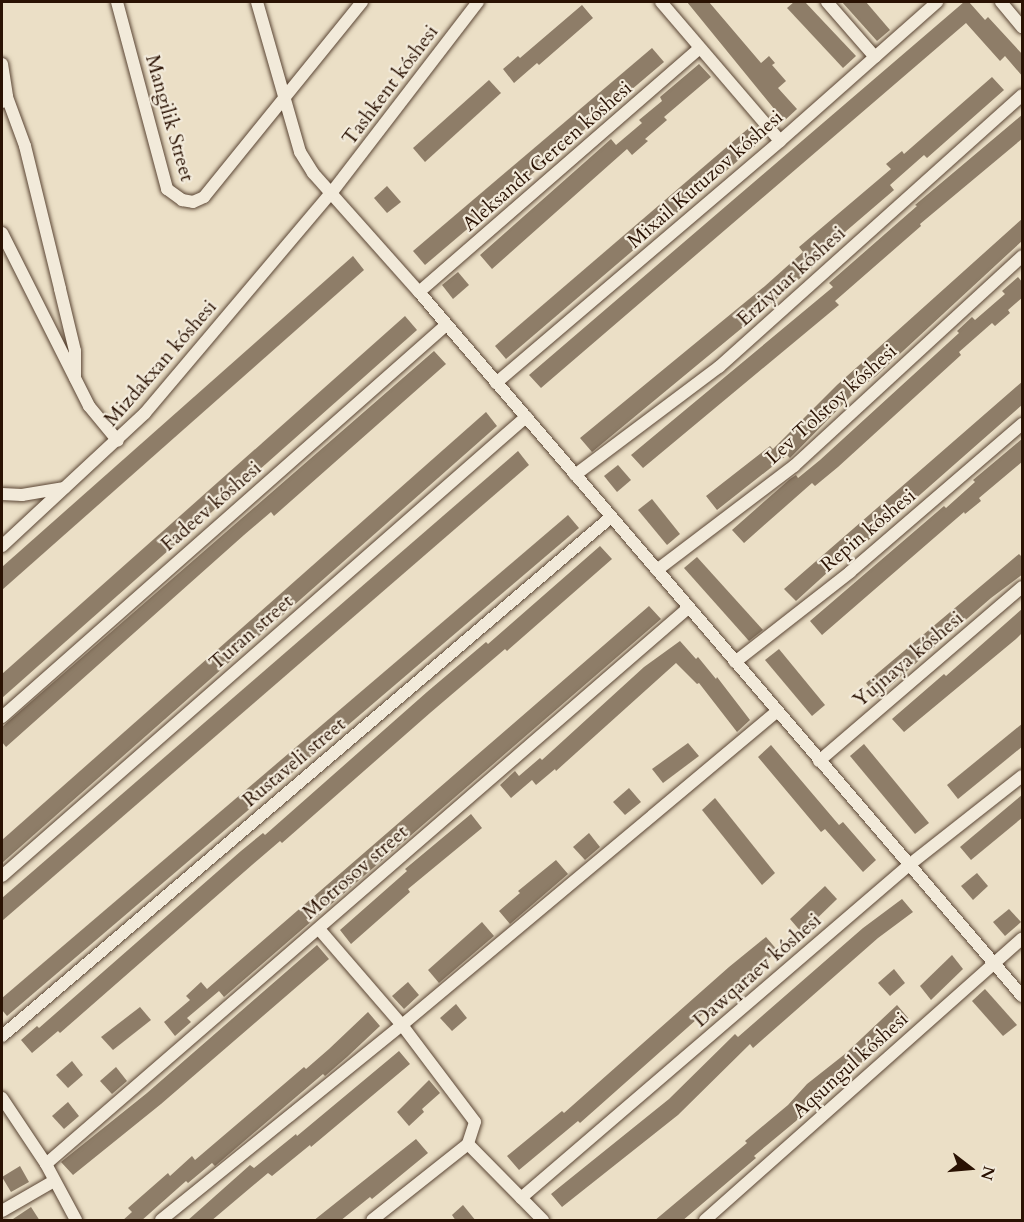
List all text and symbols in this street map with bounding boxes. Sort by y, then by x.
street label: Tashkent kóshesi [337,20,443,150]
street label: Mangilik Street [140,52,200,184]
street label: Aleksandr Gercen kóshesi [457,76,637,236]
street label: Mixail Kutuzov kóshesi [622,105,788,253]
street label: Erziyuar kóshesi [732,221,850,331]
street label: Mizdakxan kóshesi [99,295,221,431]
street label: Lev Tolstoy kóshesi [761,339,901,469]
street label: Fadeev kóshesi [156,456,266,556]
street label: Repin kóshesi [816,483,920,577]
street label: Turan street [204,589,298,675]
street label: Yujnaya kóshesi [848,606,968,712]
street label: Rustaveli street [238,712,350,812]
street label: Motrosov street [297,820,413,924]
street label: Dawqaraev kóshesi [688,908,826,1032]
street label: Aqsungul kóshesi [787,1007,913,1123]
north arrow [940,1138,1000,1198]
text: N [975,1163,1000,1183]

